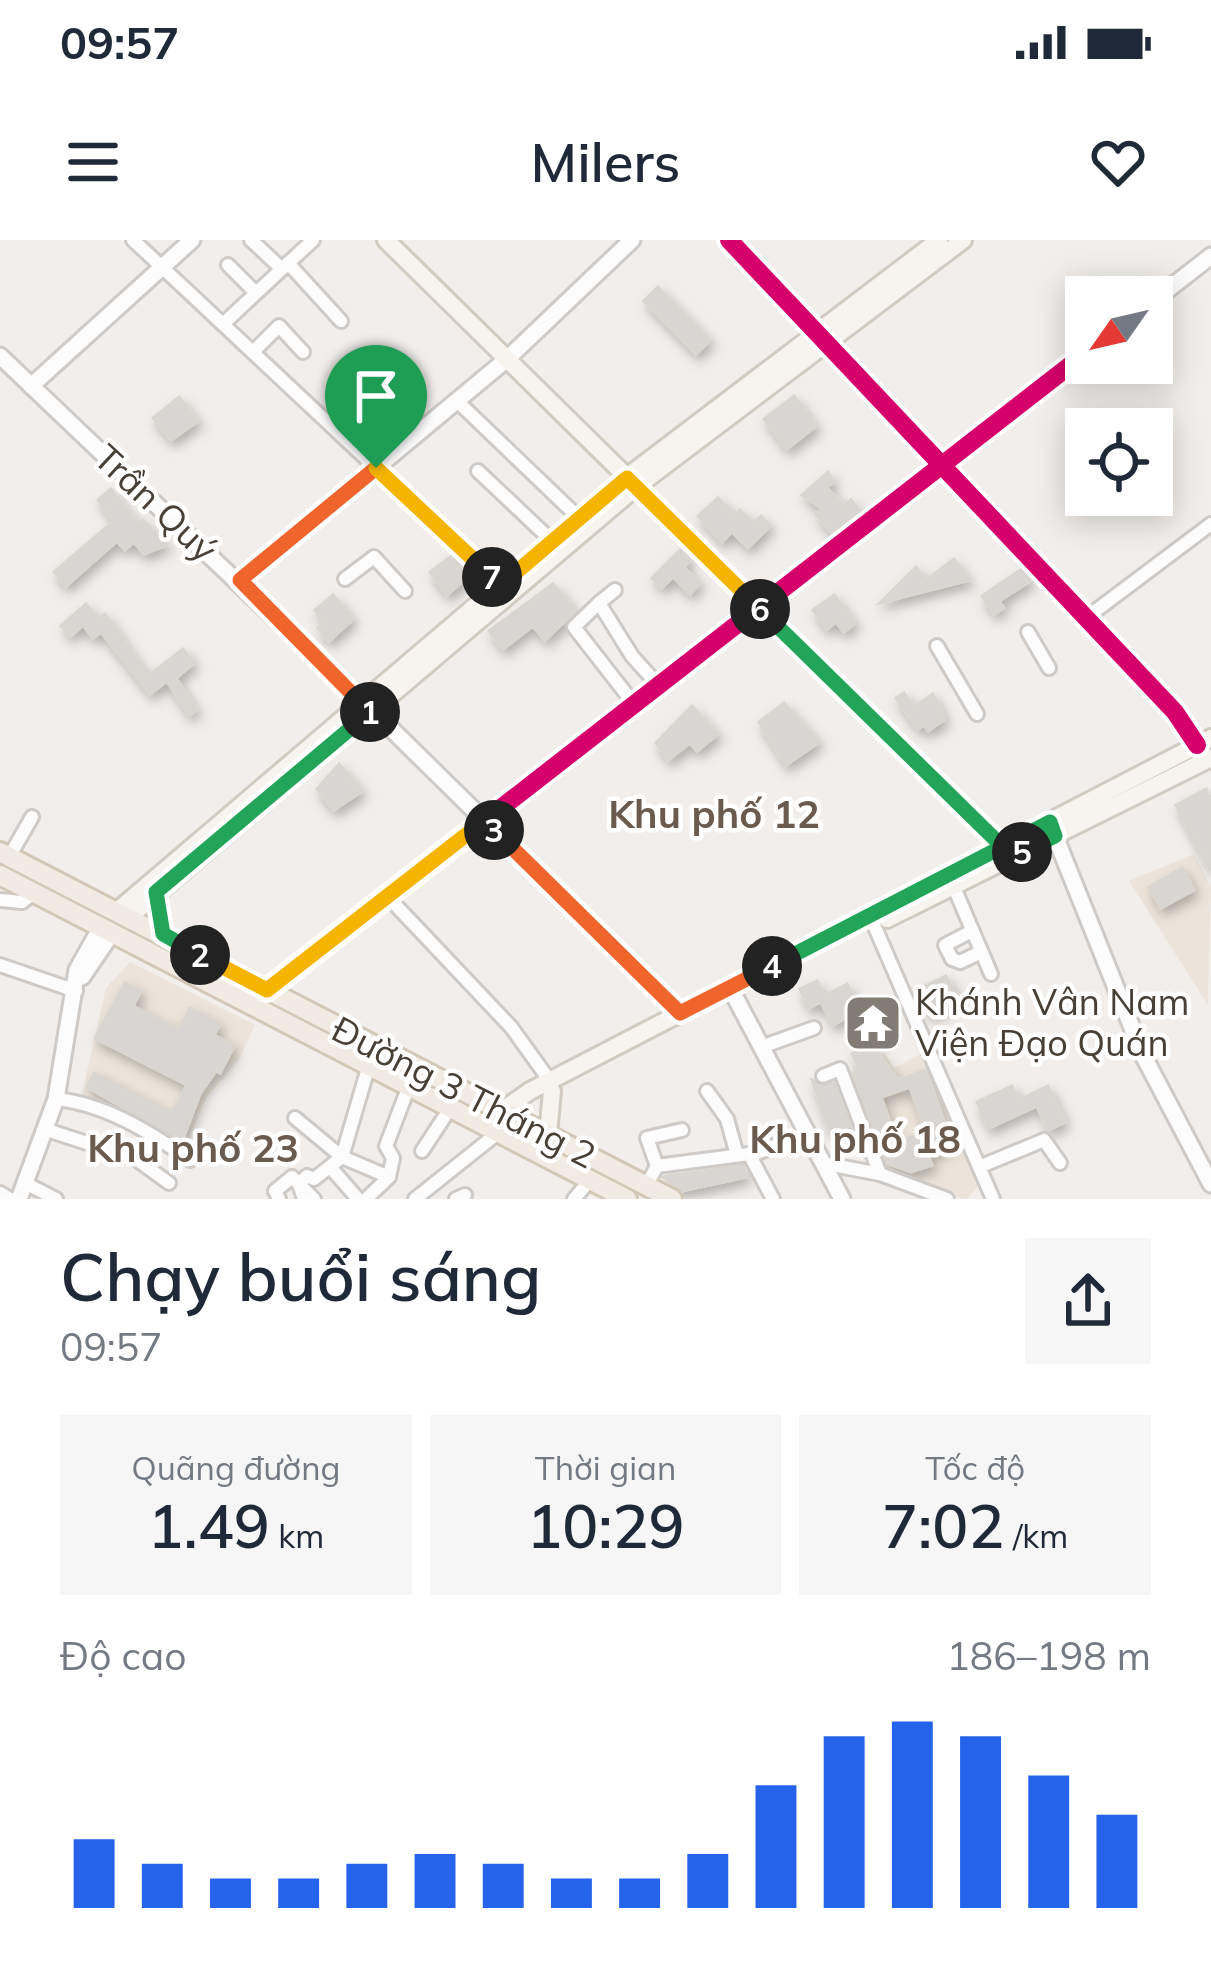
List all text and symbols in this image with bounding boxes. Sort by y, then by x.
text: 09:57 [60,14,179,70]
text: Milers [530,128,681,196]
icon: menu [60,129,126,195]
icon: heart [1085,129,1151,195]
north arrow [1065,276,1173,384]
map controls [1065,276,1173,516]
pin [325,345,427,468]
icon: arrive [343,363,409,429]
button: locate [1065,408,1173,516]
street label: Trần Quý [85,434,227,571]
pin: 7 [462,547,522,607]
text: 7 [482,556,502,597]
pin: 6 [730,579,790,639]
text: 6 [750,588,770,629]
pin: 1 [340,682,400,742]
text: 1 [360,691,380,732]
district label: Khu phố 12 [608,789,820,838]
pin: 3 [464,800,524,860]
text: 3 [484,809,504,850]
pin: 5 [992,822,1052,882]
text: 5 [1012,831,1032,872]
pin: 2 [170,925,230,985]
text: 2 [190,934,210,975]
pin: 4 [742,936,802,996]
text: 4 [762,945,782,986]
place label: Khánh Vân Nam Viện Đạo Quán [915,979,1189,1065]
temple icon: Khánh Vân Nam Viện Đạo Quán [842,992,904,1054]
street label: Đường 3 Tháng 2 [325,1006,603,1177]
district label: Khu phố 18 [749,1114,961,1163]
district label: Khu phố 23 [87,1123,299,1172]
text: Chạy buổi sáng [60,1235,541,1318]
button: share [1025,1238,1151,1364]
text: 09:57 [60,1322,163,1371]
text: Quãng đường [131,1447,340,1488]
text: Thời gian [535,1447,676,1488]
text: Tốc độ [925,1447,1025,1488]
text: 1.49 [147,1488,270,1563]
text: 10:29 [526,1488,685,1563]
text: 7:02 [882,1488,1004,1563]
text: km [270,1515,324,1556]
text: /km [1004,1515,1068,1556]
text: Độ cao [60,1631,186,1680]
text: 186–198 m [946,1631,1151,1680]

